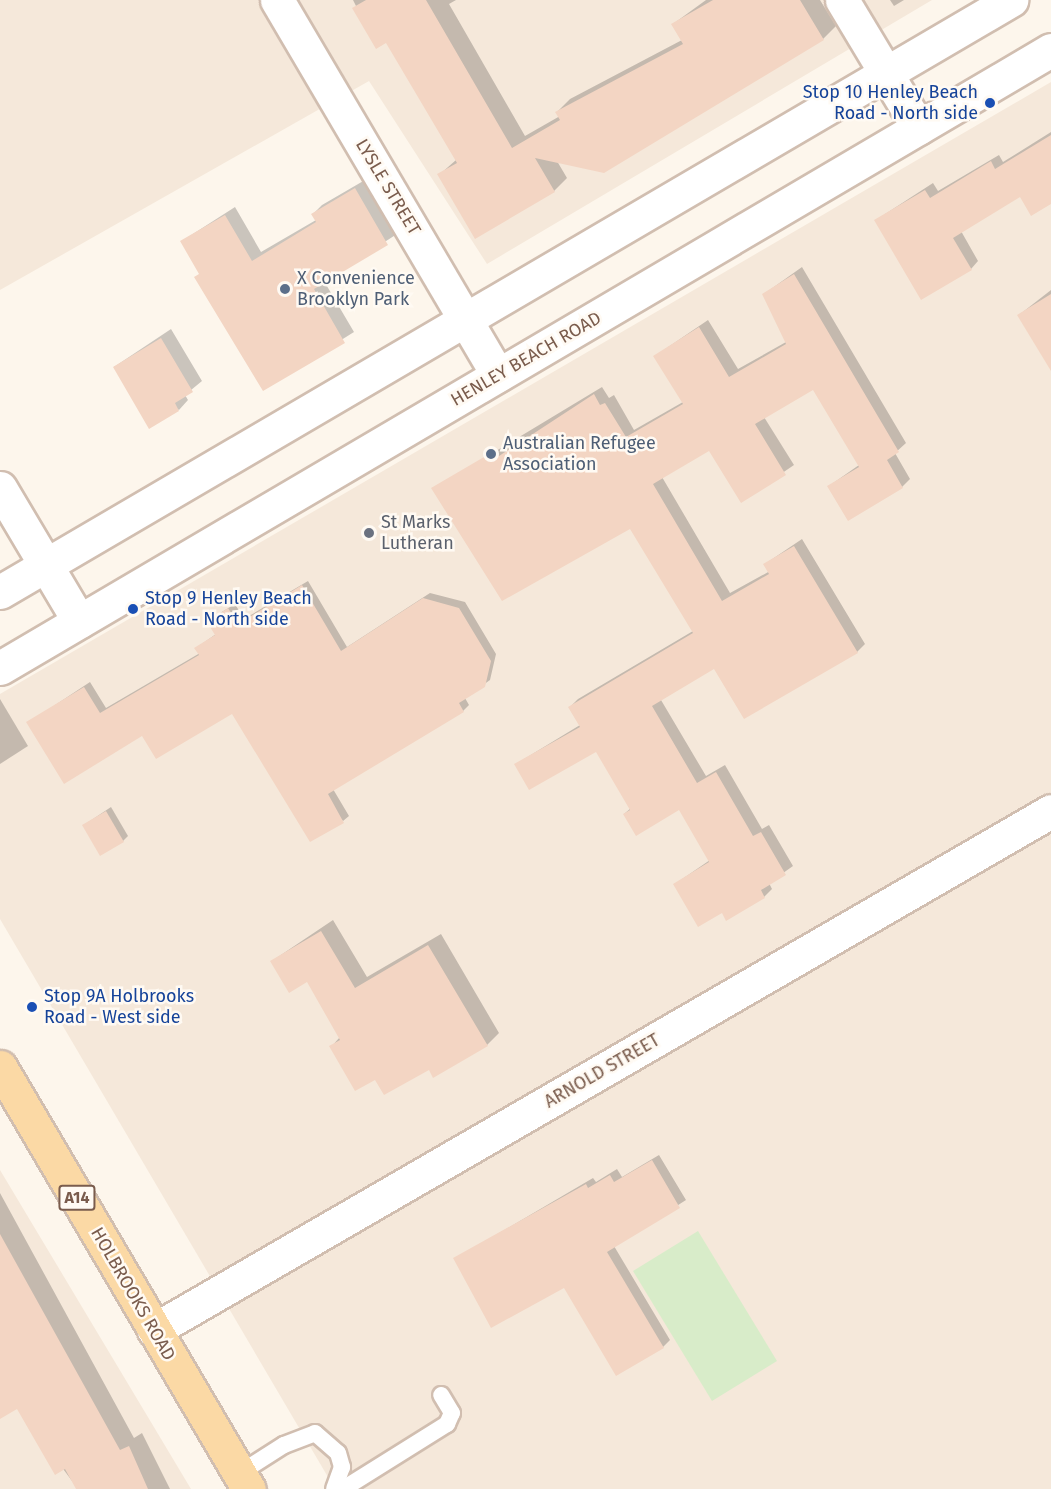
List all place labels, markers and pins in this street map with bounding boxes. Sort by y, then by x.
place label: Stop 10 Henley Beach Road - North side [803,82,978,124]
marker: Stop 10 Henley Beach Road - North side [983,96,997,110]
place label: X Convenience Brooklyn Park [297,268,415,310]
marker: X Convenience Brooklyn Park [278,282,292,296]
place label: Australian Refugee Association [503,433,656,476]
marker: Australian Refugee Association [484,447,498,461]
place label: St Marks Lutheran [381,512,454,554]
marker: St Marks Lutheran [362,526,376,540]
place label: Stop 9 Henley Beach Road - North side [145,588,312,630]
marker: Stop 9 Henley Beach Road - North side [126,602,140,616]
place label: Stop 9A Holbrooks Road - West side [44,986,194,1028]
marker: Stop 9A Holbrooks Road - West side [25,1000,39,1014]

